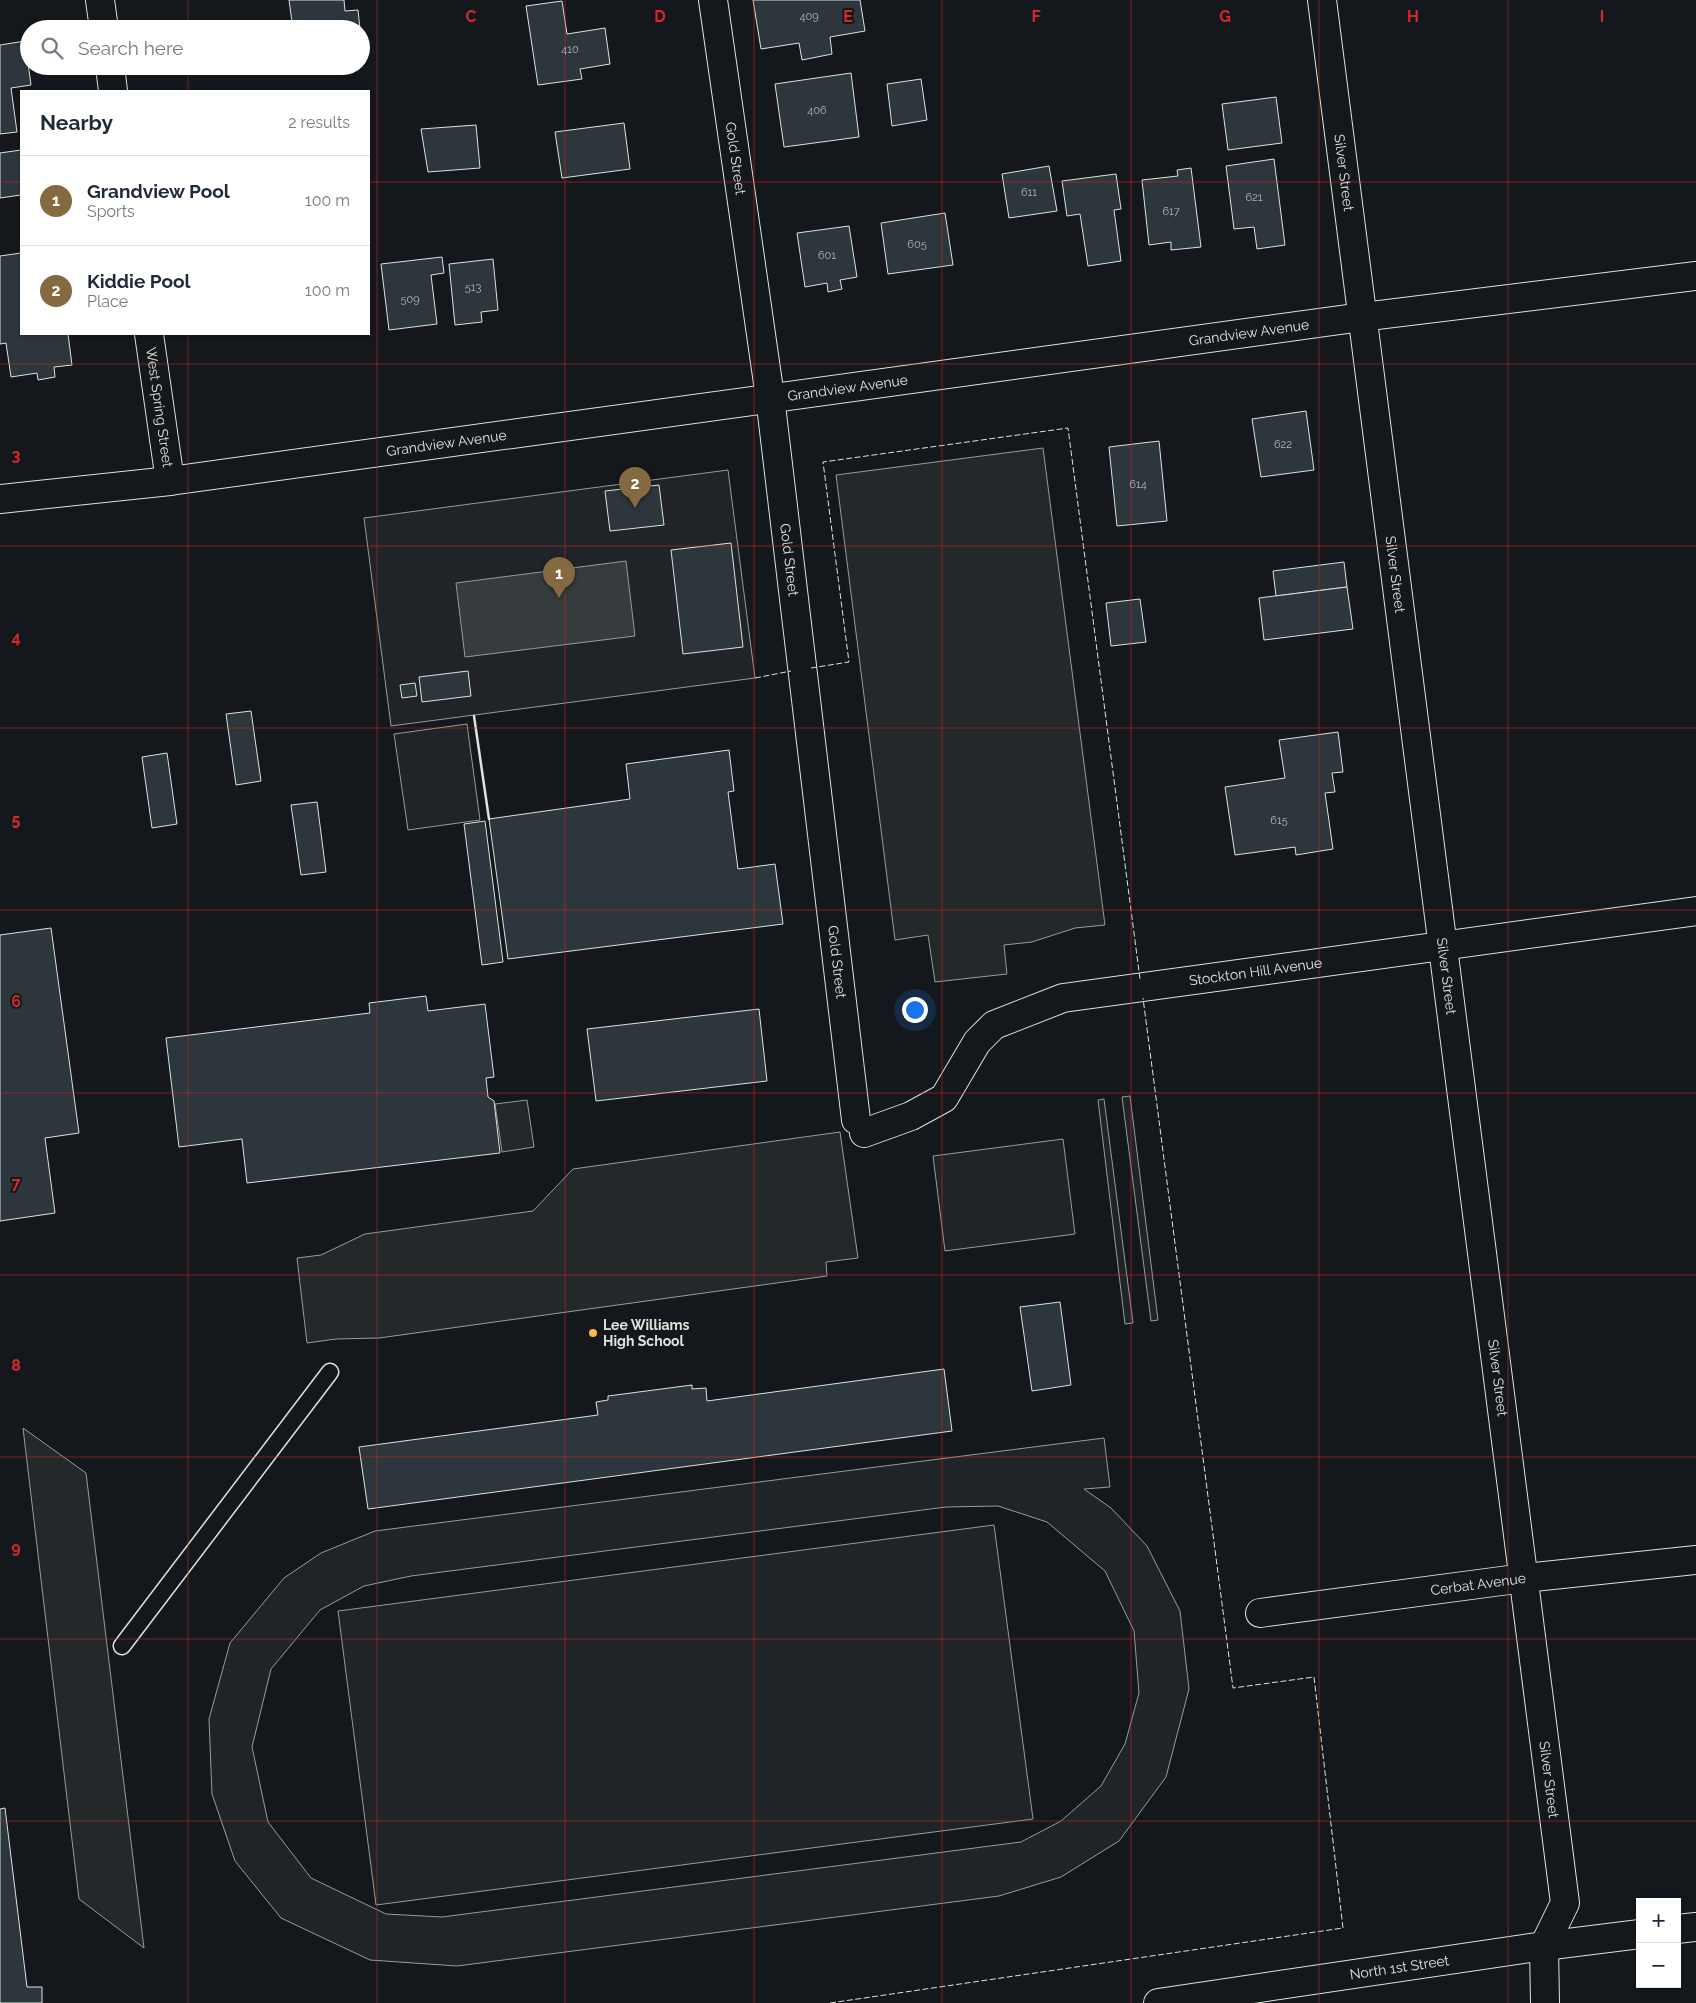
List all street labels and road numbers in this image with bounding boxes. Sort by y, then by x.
street label: Gold Street [723,121,749,196]
street label: Silver Street [1331,133,1357,212]
street label: Grandview Avenue [1188,316,1310,349]
street label: West Spring Street [143,346,176,469]
street label: Grandview Avenue [786,372,909,404]
street label: Grandview Avenue [385,427,508,459]
street label: Gold Street [777,522,802,597]
street label: Silver Street [1382,535,1408,614]
street label: Gold Street [825,925,850,1000]
street label: Silver Street [1434,937,1460,1016]
street label: Stockton Hill Avenue [1188,954,1323,989]
street label: Silver Street [1485,1338,1511,1418]
street label: Cerbat Avenue [1429,1570,1527,1598]
street label: Silver Street [1536,1740,1562,1819]
street label: North 1st Street [1349,1952,1450,1983]

